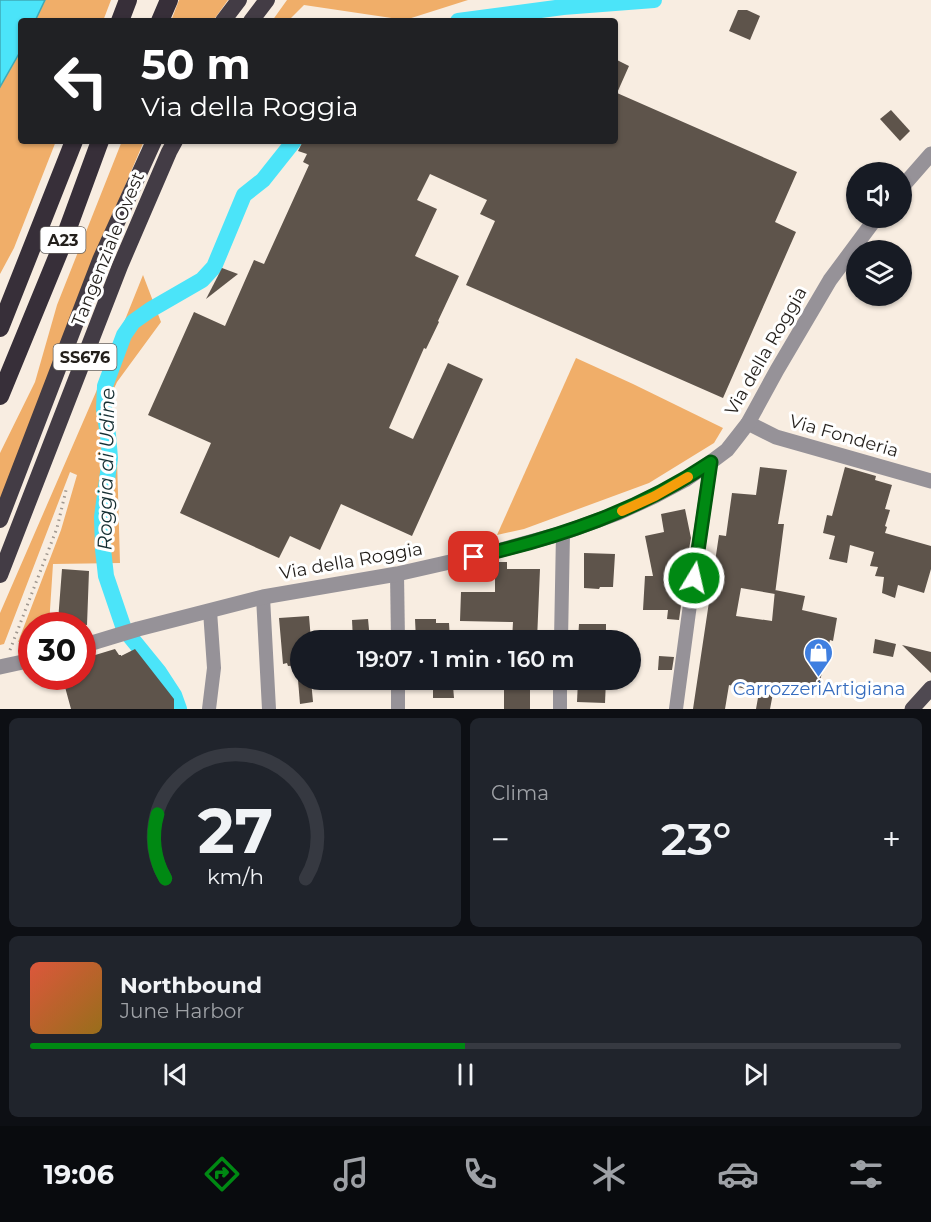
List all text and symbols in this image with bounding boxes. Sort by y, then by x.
text: 50 m [141,38,250,90]
icon: left [42,42,120,120]
text: Via della Roggia [141,90,358,123]
map controls [846,162,912,306]
button: sound [846,162,912,228]
street label: Tangenziale Ovest [67,169,149,329]
road number: A23 [40,227,86,253]
button: layers [846,240,912,306]
street label: Via della Roggia [720,283,812,419]
road number: SS676 [54,344,116,370]
water label: Roggia di Udine [93,387,119,551]
street label: Via Fonderia [787,410,901,462]
pin [448,531,499,582]
street label: Via della Roggia [278,538,424,584]
icon: arrive [457,540,490,573]
position arrow [662,546,726,610]
speed limit sign: 30 [18,612,96,690]
shop icon: CarrozzeriArtigiana [803,636,835,678]
text: 19:07 · 1 min · 160 m [357,646,574,673]
place label: CarrozzeriArtigiana [733,678,905,700]
text: Clima [491,781,549,805]
text: 27 [197,793,273,869]
text: 23° [661,811,731,866]
text: − [491,819,510,859]
text: + [882,819,901,859]
text: km/h [206,864,264,890]
text: Northbound [120,972,262,999]
text: June Harbor [120,999,244,1023]
icon: previous [159,1058,192,1091]
icon: pause [449,1058,482,1091]
icon: next [739,1058,772,1091]
icon: directions [201,1153,243,1195]
icon: music [330,1153,372,1195]
icon: phone [459,1153,501,1195]
icon: climate [588,1153,630,1195]
icon: car [717,1153,759,1195]
icon: filters [845,1153,887,1195]
text: 19:06 [43,1158,114,1191]

